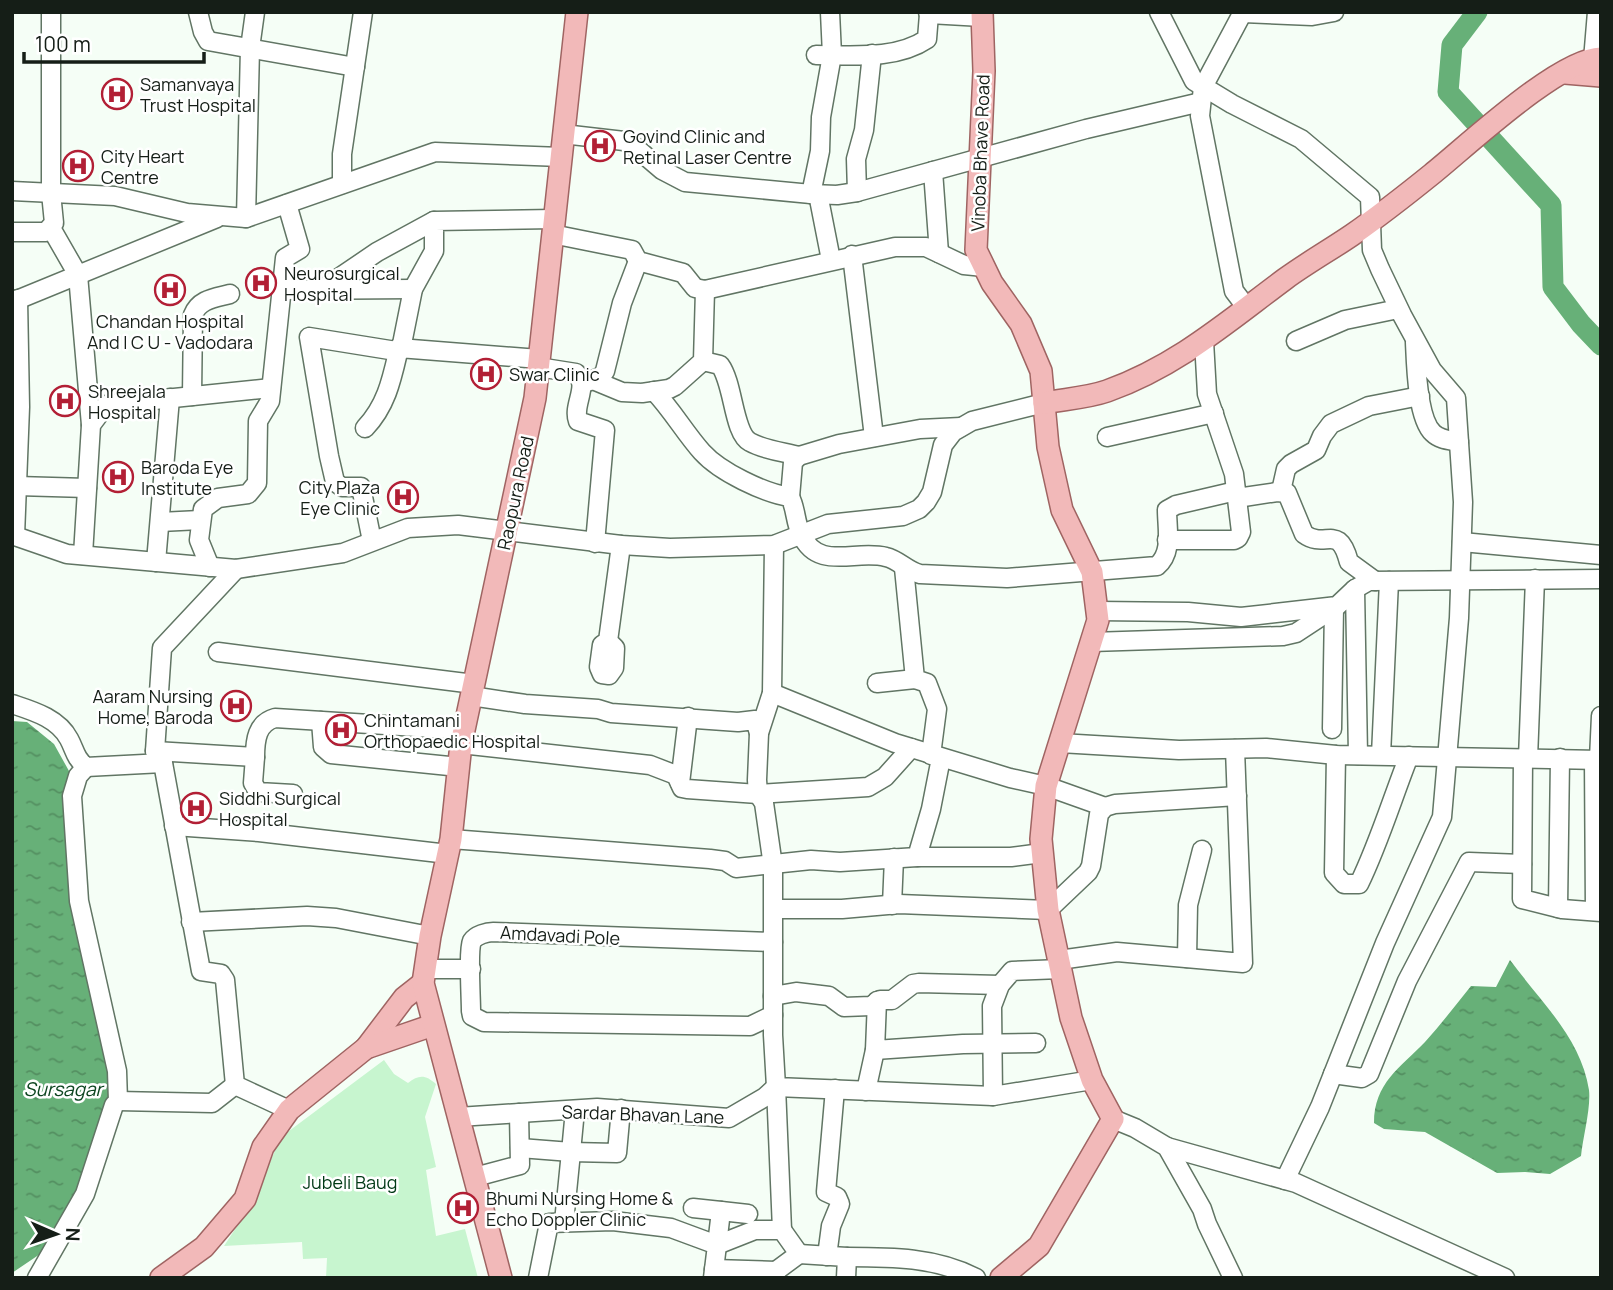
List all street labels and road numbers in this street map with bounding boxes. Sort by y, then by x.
street label: Vinoba Bhave Road [965,74,995,232]
street label: Raopura Road [491,434,539,552]
street label: Amdavadi Pole [499,920,621,950]
street label: Sardar Bhavan Lane [561,1099,725,1129]

